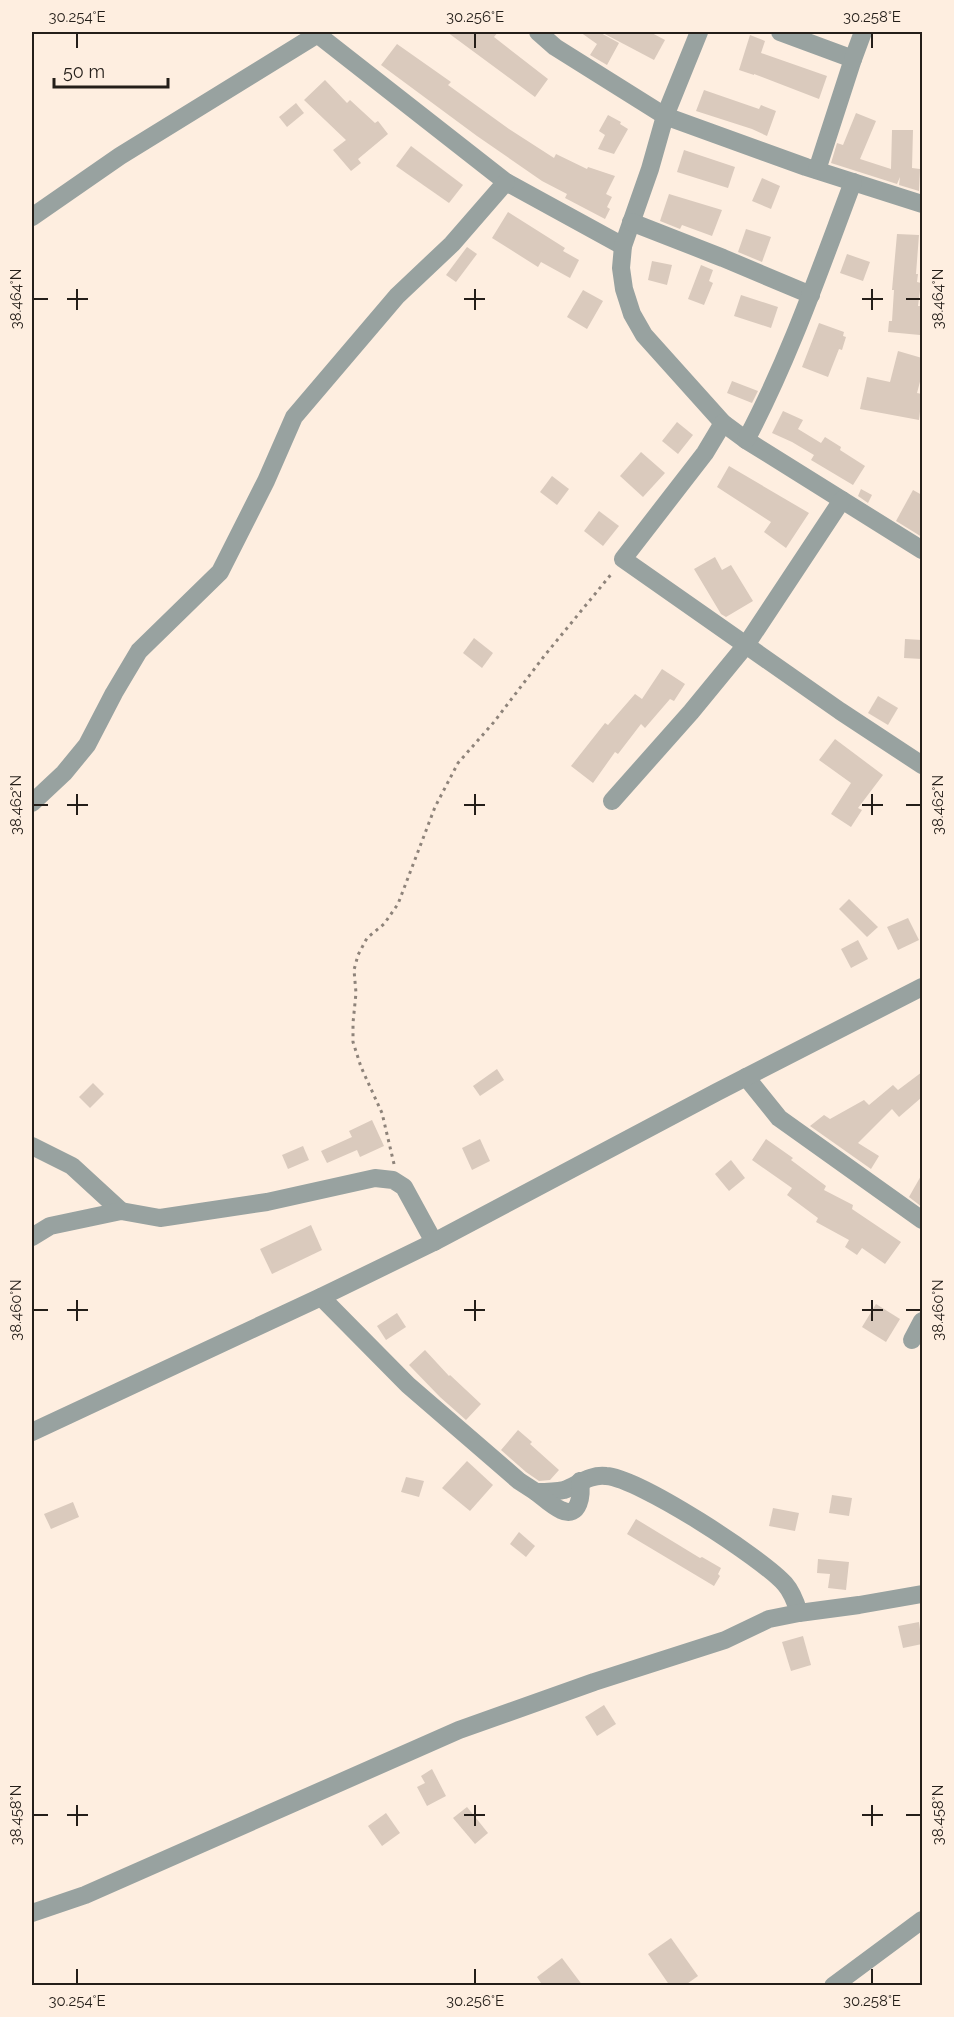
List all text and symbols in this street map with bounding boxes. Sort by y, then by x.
text: 30.254°E [48,8,106,26]
text: 30.256°E [446,8,504,26]
text: 30.258°E [843,8,901,26]
scale bar [54,51,168,89]
text: 50 m [63,61,105,82]
text: 38.464°N [7,269,25,329]
text: 38.464°N [929,269,947,329]
text: 38.462°N [7,775,25,835]
text: 38.462°N [929,775,947,835]
text: 38.460°N [7,1279,25,1341]
text: 38.460°N [929,1279,947,1341]
text: 38.458°N [7,1785,25,1845]
text: 38.458°N [929,1785,947,1845]
text: 30.254°E [48,1992,106,2010]
text: 30.256°E [446,1992,504,2010]
text: 30.258°E [843,1992,901,2010]

